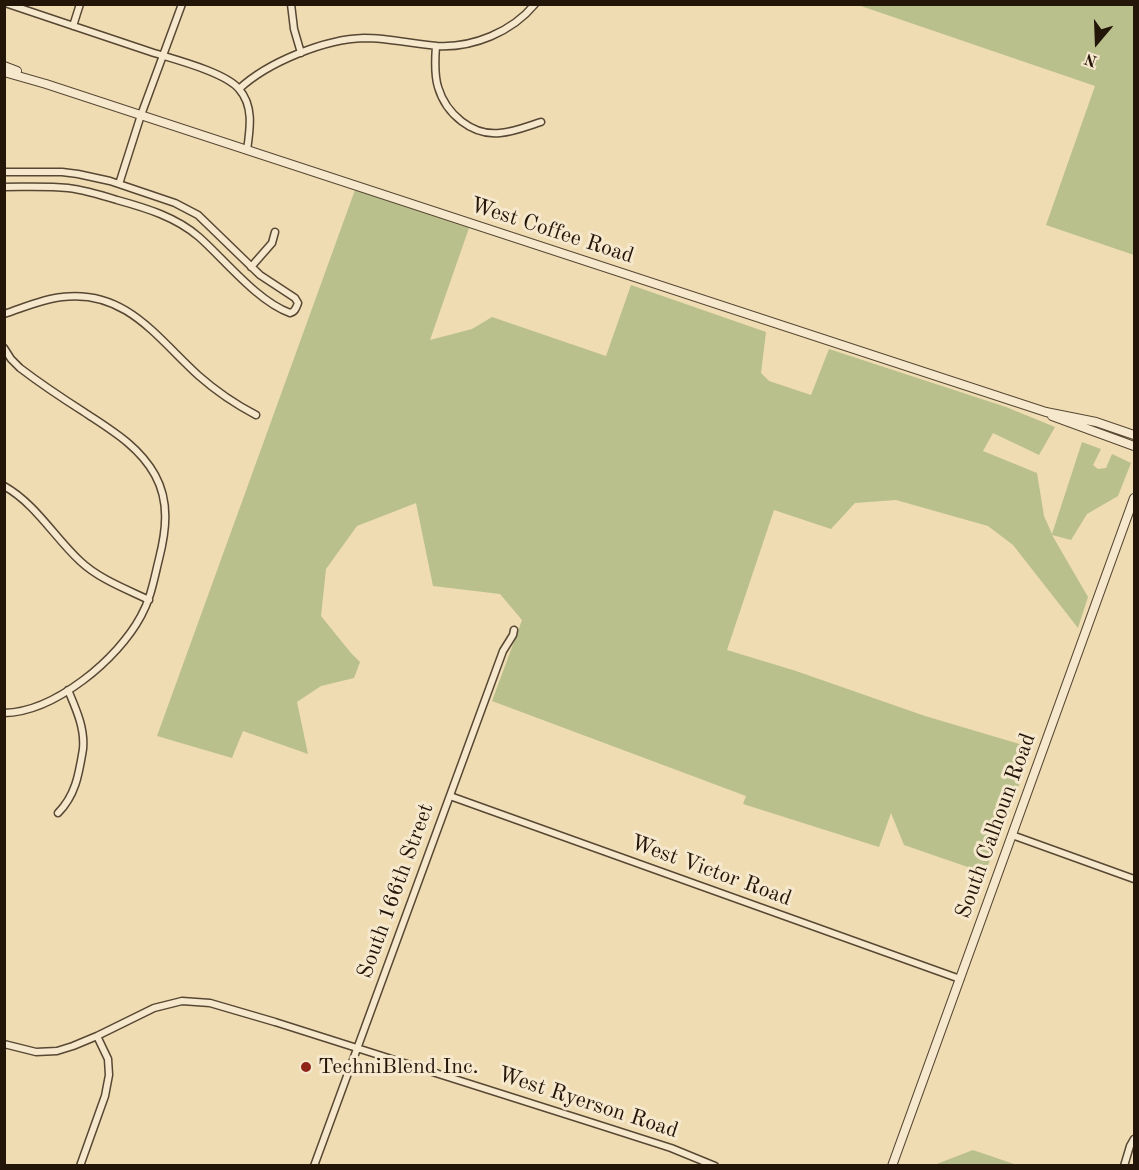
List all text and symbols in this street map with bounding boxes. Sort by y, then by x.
north arrow [1067,12,1127,72]
text: N [1083,49,1100,69]
street label: West Coffee Road [467,192,637,270]
street label: South Calhoun Road [950,730,1042,922]
street label: South 166th Street [352,800,440,982]
street label: West Victor Road [627,830,795,912]
place label: TechniBlend Inc. [318,1054,479,1080]
marker: TechniBlend Inc. [299,1060,313,1074]
street label: West Ryerson Road [495,1061,681,1145]

